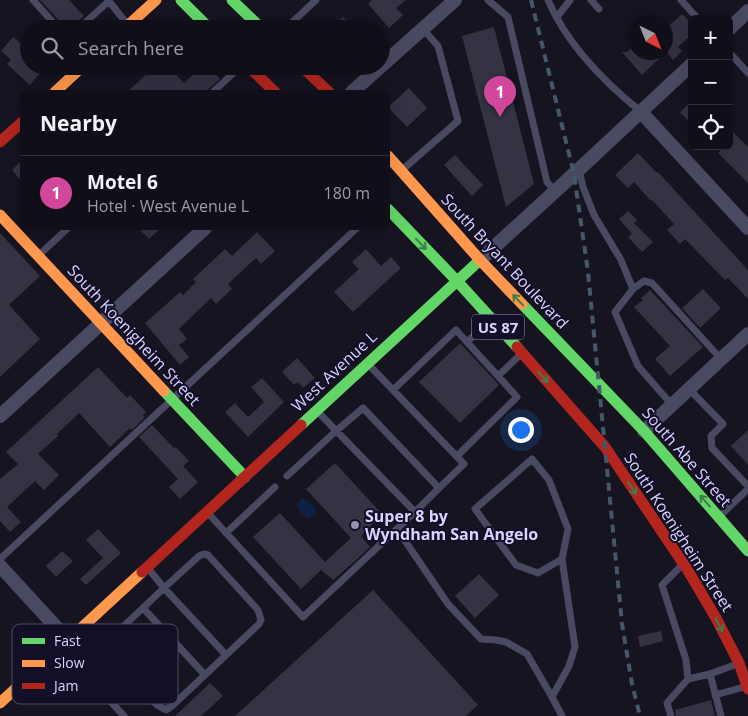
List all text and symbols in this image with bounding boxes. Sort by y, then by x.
north arrow [628,15,673,60]
map controls [688,15,733,150]
button: + [688,15,733,60]
search box [20,20,390,75]
icon: search [38,34,66,62]
text: Search here [78,35,184,61]
button: − [688,60,733,105]
pin: 1 [484,76,516,117]
button: locate [688,105,733,150]
text: Nearby [40,109,117,137]
text: Motel 6 [87,169,158,195]
text: 1 [51,182,61,204]
text: 180 m [324,182,370,204]
street label: South Bryant Boulevard [436,189,574,333]
text: Hotel · West Avenue L [87,195,249,217]
one-way arrow [415,238,427,250]
street label: South Koenigheim Street [63,260,205,410]
one-way arrow [511,294,524,306]
road number: US 87 [472,314,524,340]
street label: West Avenue L [286,326,382,416]
one-way arrow [537,370,549,383]
street label: South Abe Street [637,402,737,512]
your location [508,417,534,443]
street label: South Koenigheim Street [619,448,739,616]
one-way arrow [627,481,637,495]
one-way arrow [699,494,710,507]
place label: Super 8 by Wyndham San Angelo [365,505,538,545]
marker: Super 8 by Wyndham San Angelo [349,519,361,531]
one-way arrow [714,617,724,632]
legend [12,624,178,704]
text: Fast [54,631,81,650]
text: Slow [54,653,85,672]
text: Jam [52,676,79,695]

